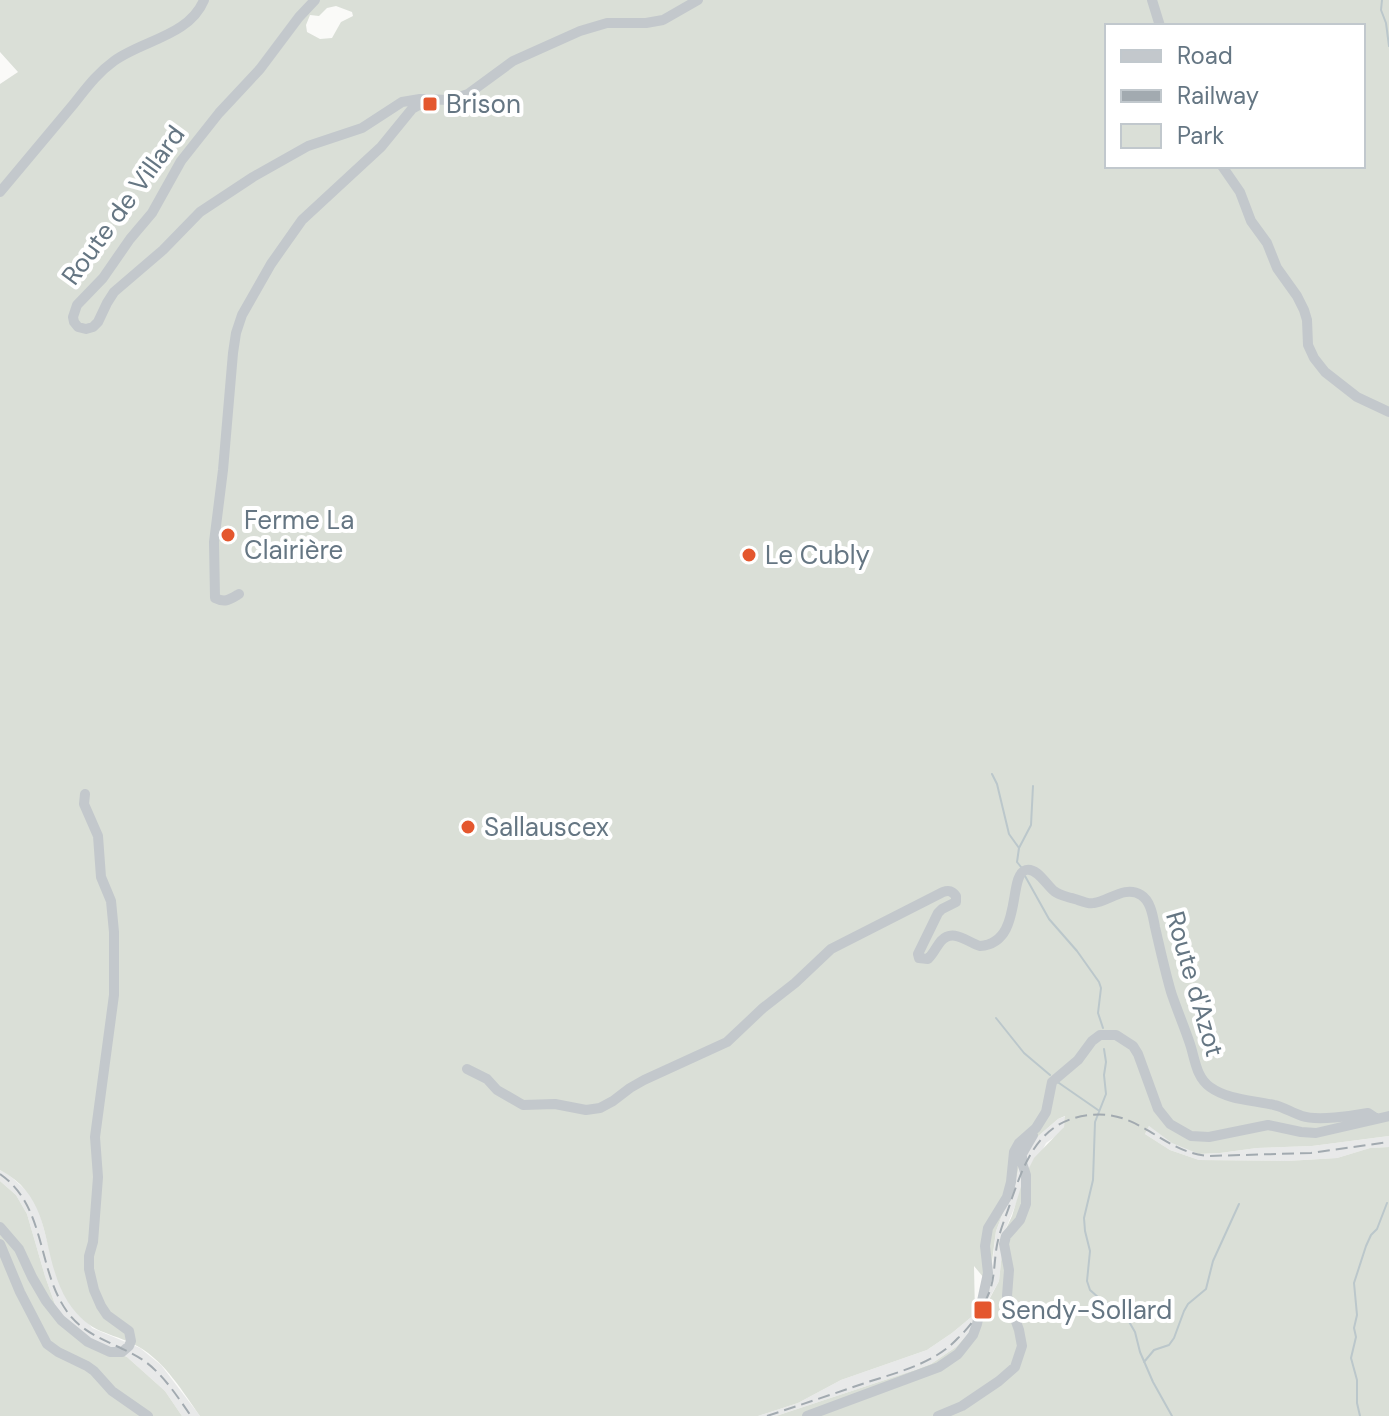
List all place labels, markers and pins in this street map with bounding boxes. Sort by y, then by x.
place label: Brison [446,87,521,121]
marker: Brison [421,95,439,113]
place label: Ferme La Clairière [244,503,354,567]
marker: Ferme La Clairière [219,526,237,544]
place label: Le Cubly [765,538,870,572]
marker: Le Cubly [740,546,758,564]
place label: Sallauscex [484,810,609,844]
marker: Sallauscex [459,818,477,836]
place label: Sendy-Sollard [1001,1293,1172,1327]
marker: Sendy-Sollard [972,1299,994,1321]

